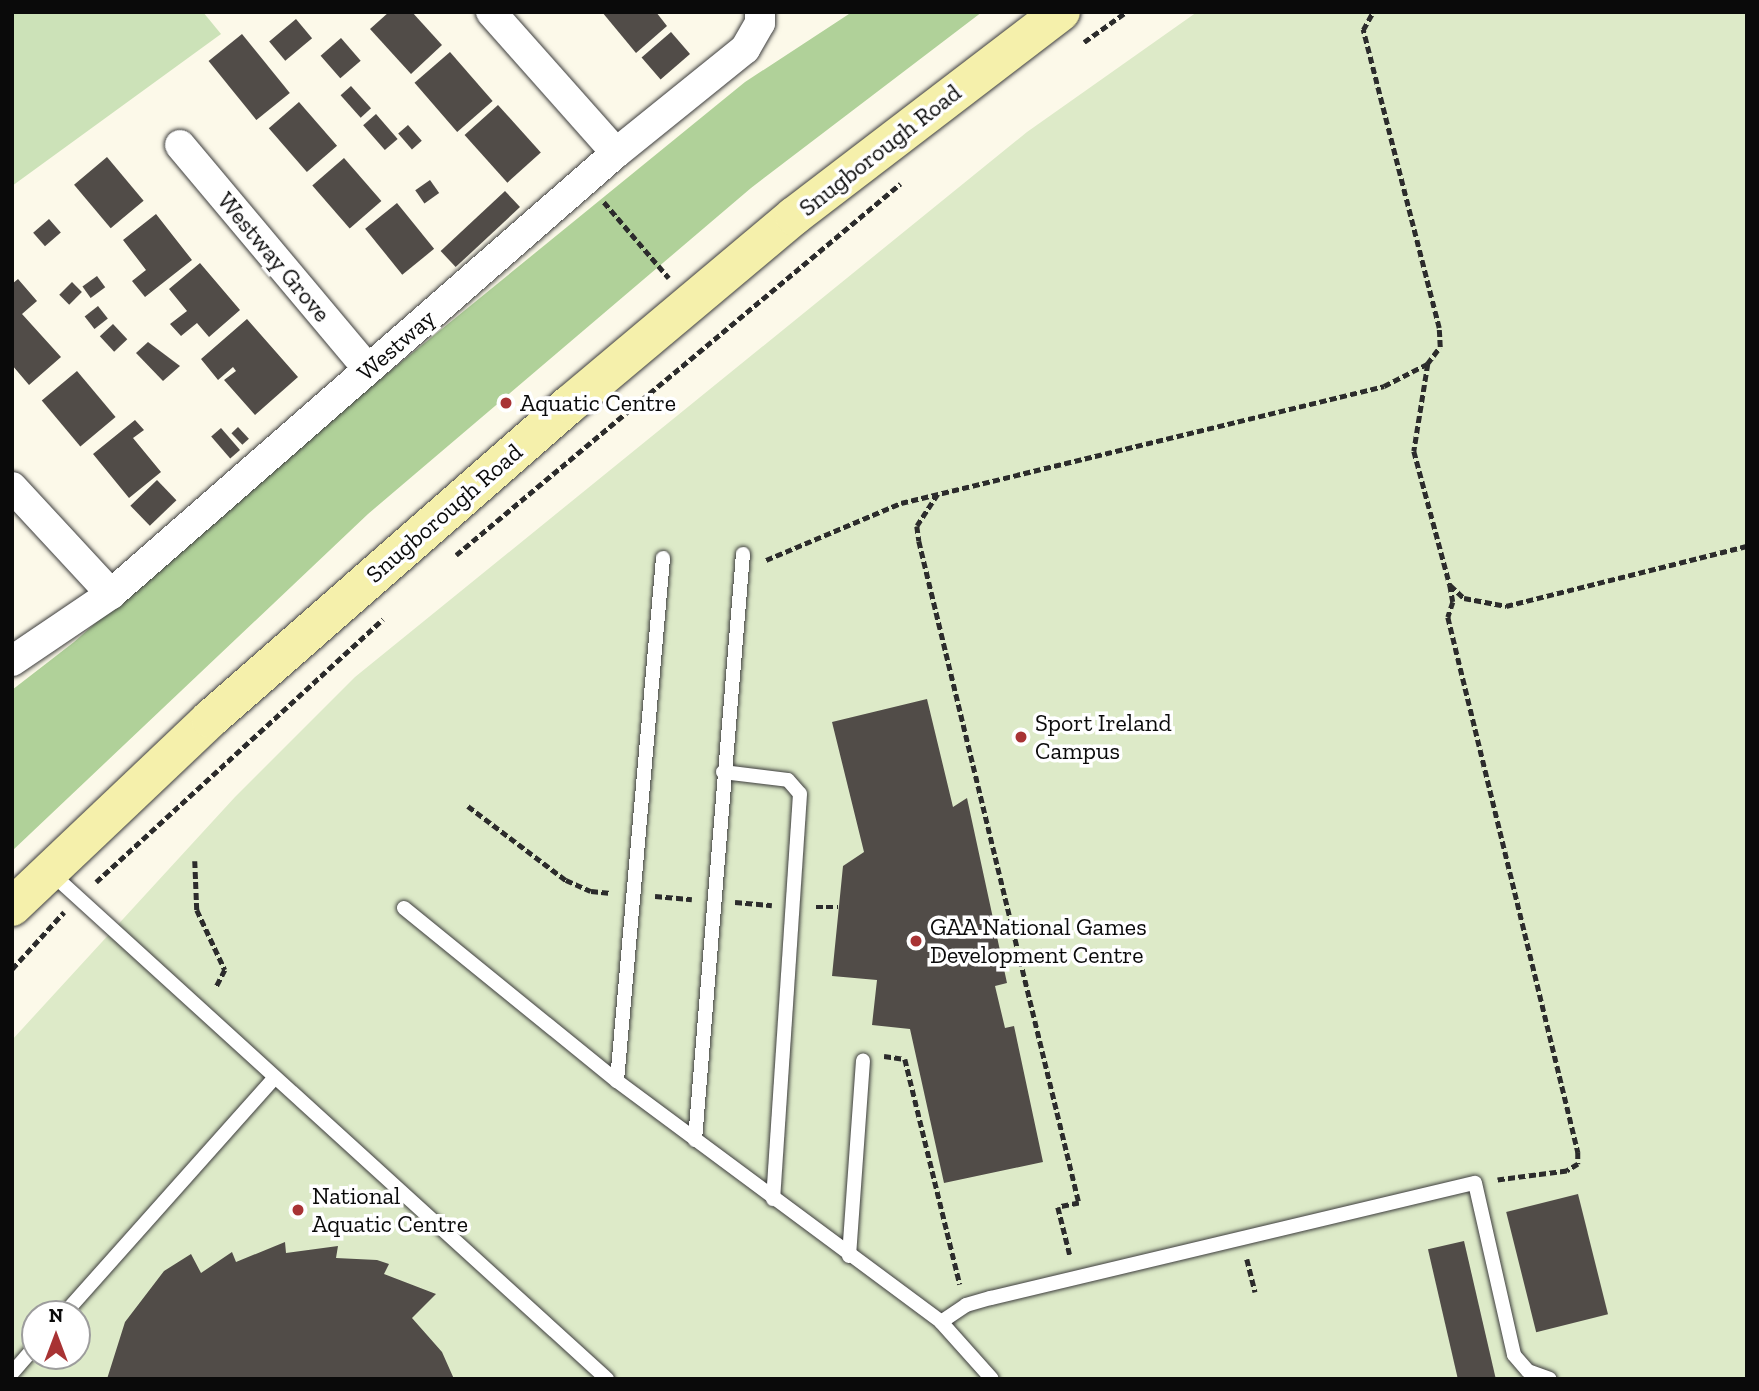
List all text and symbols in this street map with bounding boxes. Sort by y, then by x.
street label: Snugborough Road [793,78,967,222]
street label: Westway Grove [211,186,337,328]
street label: Westway [351,303,441,387]
place label: Aquatic Centre [520,389,676,417]
marker: Aquatic Centre [498,395,514,411]
street label: Snugborough Road [360,437,528,589]
place label: Sport Ireland Campus [1035,709,1172,765]
marker: Sport Ireland Campus [1013,729,1029,745]
place label: GAA National Games Development Centre [930,913,1147,969]
marker: GAA National Games Development Centre [908,933,924,949]
place label: National Aquatic Centre [312,1182,468,1238]
marker: National Aquatic Centre [290,1202,306,1218]
north arrow [21,1300,91,1370]
text: N [49,1304,63,1327]

